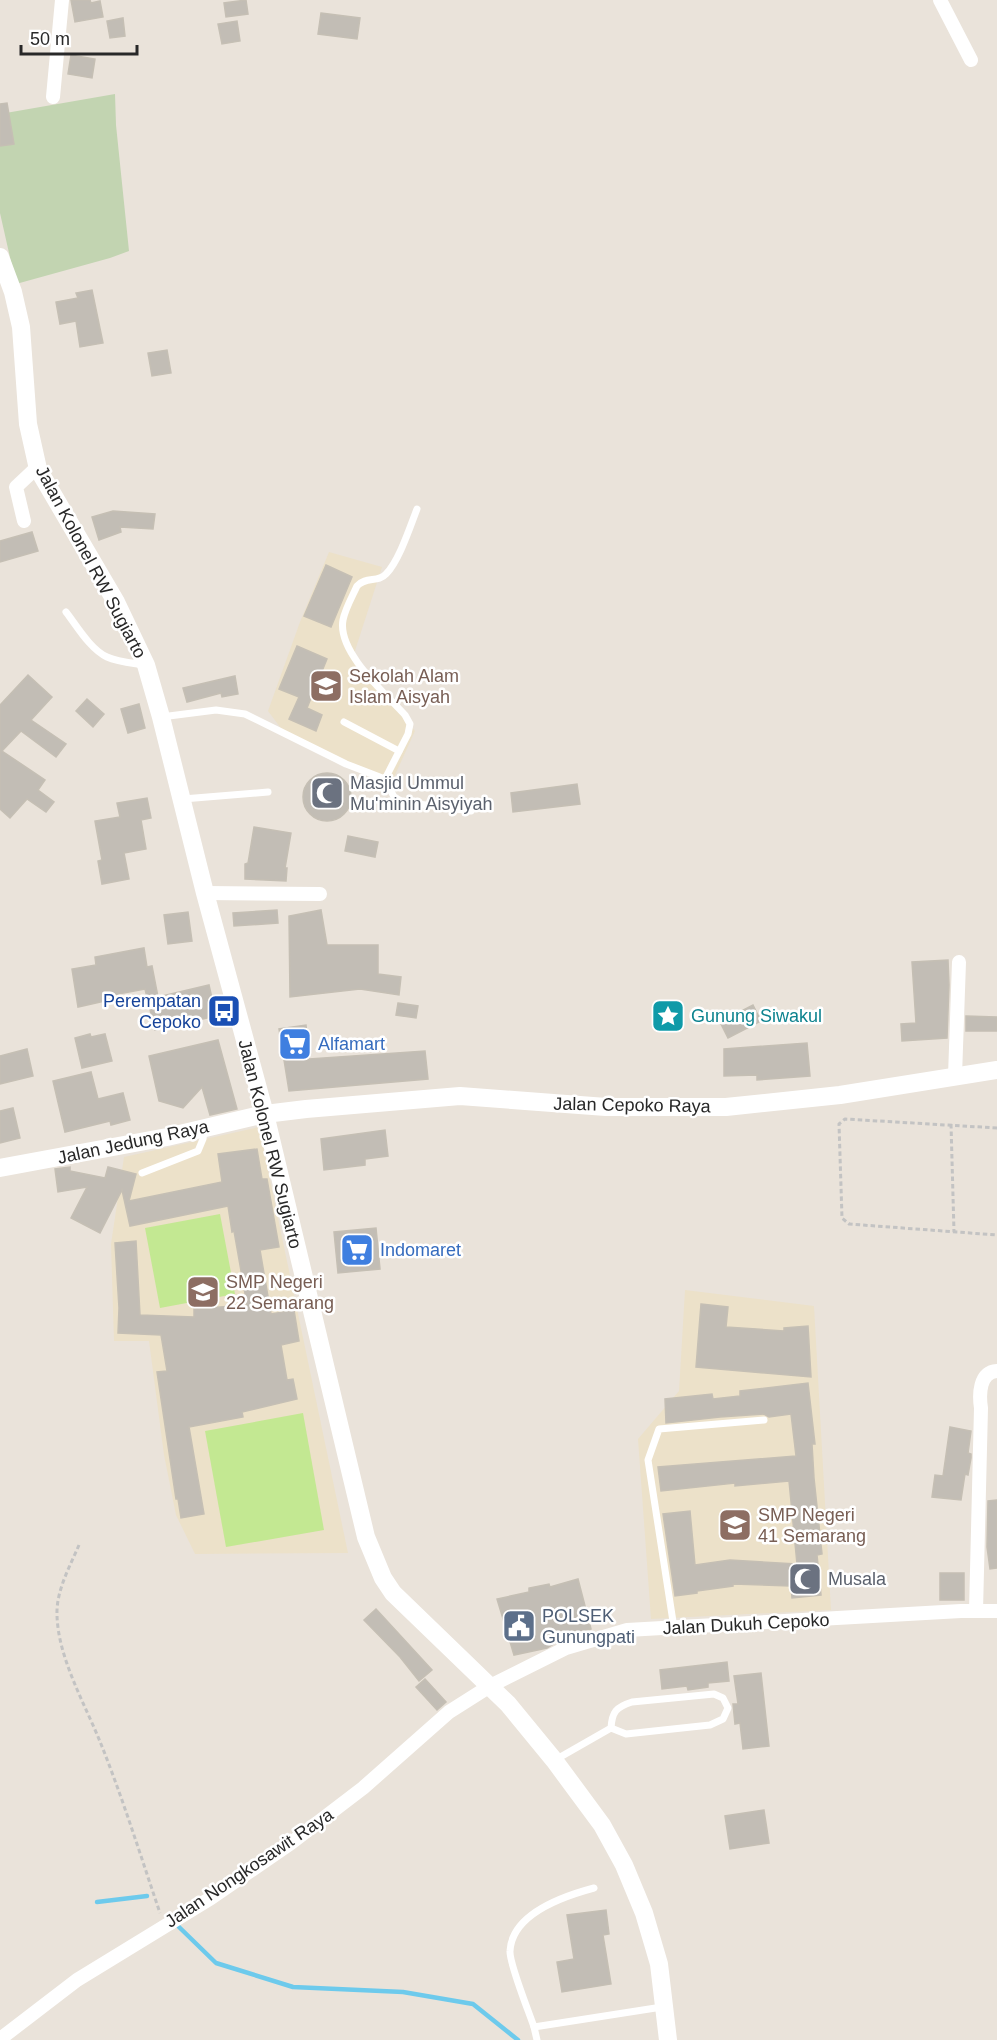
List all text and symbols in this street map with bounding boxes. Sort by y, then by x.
scale bar [21,18,136,56]
text: 50 m [30,29,70,49]
street label: Jalan Kolonel RW Sugiarto [32,462,150,662]
place label: Sekolah Alam Islam Aisyah [349,666,459,707]
school or university icon: Sekolah Alam Islam Aisyah [308,668,344,704]
place label: Masjid Ummul Mu'minin Aisyiyah [350,773,493,814]
mosque icon: Masjid Ummul Mu'minin Aisyiyah [309,775,345,811]
place label: Perempatan Cepoko [103,991,201,1032]
bus stop icon: Perempatan Cepoko [206,993,242,1029]
place icon: Gunung Siwakul [650,998,686,1034]
place label: Gunung Siwakul [691,1006,822,1026]
supermarket icon: Alfamart [277,1026,313,1062]
place label: Alfamart [318,1034,385,1054]
street label: Jalan Kolonel RW Sugiarto [234,1037,306,1251]
street label: Jalan Cepoko Raya [553,1094,712,1116]
street label: Jalan Jedung Raya [56,1116,211,1168]
supermarket icon: Indomaret [339,1232,375,1268]
place label: Indomaret [380,1240,461,1260]
place label: SMP Negeri 22 Semarang [226,1272,334,1313]
school or university icon: SMP Negeri 22 Semarang [185,1274,221,1310]
place label: SMP Negeri 41 Semarang [758,1505,866,1546]
school or university icon: SMP Negeri 41 Semarang [717,1507,753,1543]
mosque icon: Musala [787,1561,823,1597]
place label: Musala [828,1569,887,1589]
place label: POLSEK Gunungpati [542,1606,635,1647]
public building icon: POLSEK Gunungpati [501,1608,537,1644]
street label: Jalan Dukuh Cepoko [662,1610,830,1638]
street label: Jalan Nongkosawit Raya [161,1804,338,1932]

